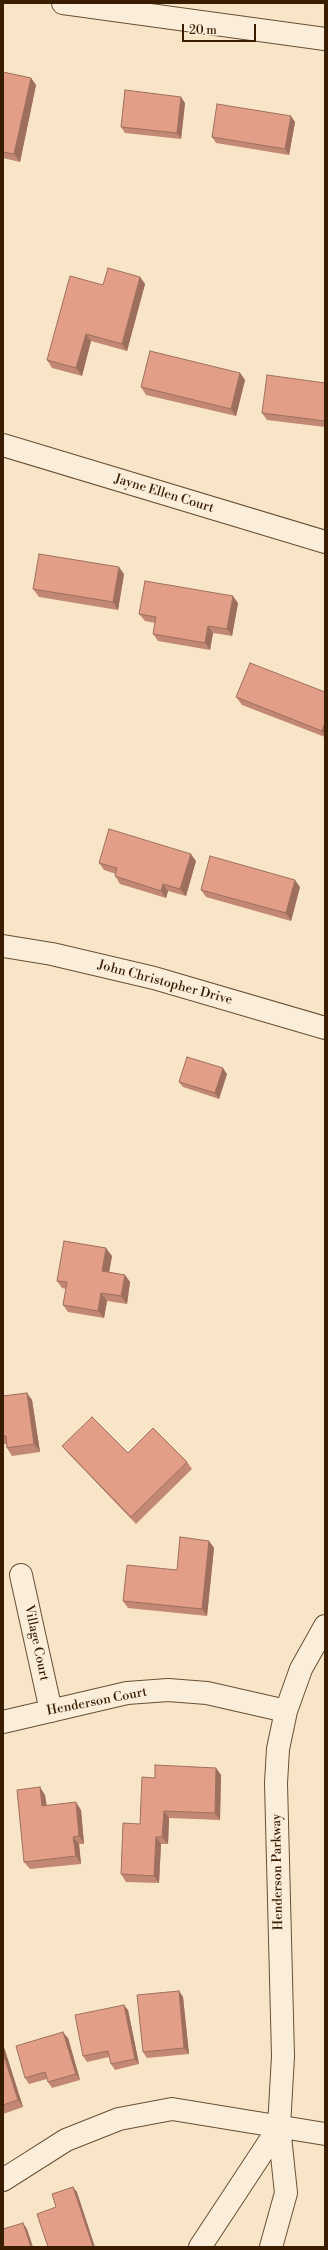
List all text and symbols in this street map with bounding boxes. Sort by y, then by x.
scale bar [184,16,258,42]
text: 20 m [189,23,217,38]
street label: Jayne Ellen Court [112,471,216,517]
street label: John Christopher Drive [96,958,234,1008]
street label: Village Court [20,1604,52,1682]
street label: Henderson Court [45,1685,149,1719]
street label: Henderson Parkway [269,1814,287,1930]

